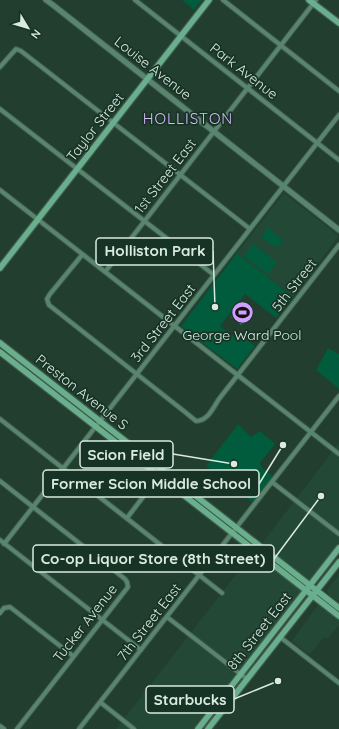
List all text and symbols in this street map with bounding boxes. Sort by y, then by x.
north arrow [8,8,48,48]
text: N [28,27,44,42]
street label: Louise Avenue [111,32,195,104]
street label: Park Avenue [206,39,282,103]
street label: Taylor Street [63,89,128,165]
district label: HOLLISTON [143,109,233,128]
street label: 1st Street East [130,135,200,217]
callout: Holliston Park [96,238,213,265]
text: Holliston Park [104,241,206,260]
street label: 5th Street [268,255,320,315]
street label: 3rd Street East [127,280,199,366]
sports icon: George Ward Pool [229,300,255,326]
place label: George Ward Pool [182,326,302,344]
street label: Preston Avenue S [32,350,132,434]
callout: Scion Field [80,441,173,468]
text: Scion Field [88,445,164,464]
callout: Former Scion Middle School [43,470,259,497]
text: Former Scion Middle School [51,474,251,493]
callout: Co-op Liquor Store (8th Street) [33,545,274,572]
text: Co-op Liquor Store (8th Street) [41,549,265,568]
street label: 7th Street East [113,579,185,664]
street label: Tucker Avenue [49,580,121,666]
street label: 8th Street East [223,588,295,674]
callout: Starbucks [146,686,234,713]
text: Starbucks [154,690,226,709]

